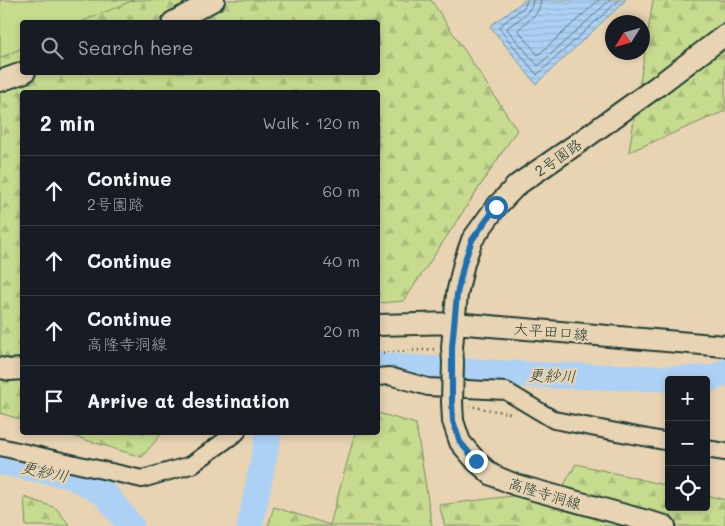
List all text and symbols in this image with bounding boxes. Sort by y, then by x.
north arrow [605,15,650,60]
search box [20,20,380,75]
icon: search [38,34,66,62]
text: Search here [78,35,194,60]
text: 2 min [40,109,95,136]
text: Walk · 120 m [262,112,360,133]
street label: 2号園路 [530,134,586,180]
text: Continue [87,166,172,191]
icon: ahead [40,177,68,205]
text: 60 m [323,180,360,201]
text: 2号園路 [87,193,144,214]
route start [485,196,508,219]
icon: ahead [40,247,68,275]
text: Continue [87,248,172,273]
text: 40 m [323,250,360,271]
text: Continue [87,306,172,331]
icon: ahead [40,317,68,345]
street label: 大平田口線 [513,318,589,344]
text: 20 m [323,320,360,341]
text: 高隆寺洞線 [87,333,167,354]
water label: 更紗川 [528,364,576,386]
map controls [665,376,710,511]
button: + [665,376,710,421]
icon: arrive [40,387,68,415]
text: Arrive at destination [87,388,290,413]
button: − [665,421,710,466]
route end [465,450,488,473]
water label: 更紗川 [19,456,71,486]
button: locate [665,466,710,511]
street label: 高隆寺洞線 [506,472,584,514]

